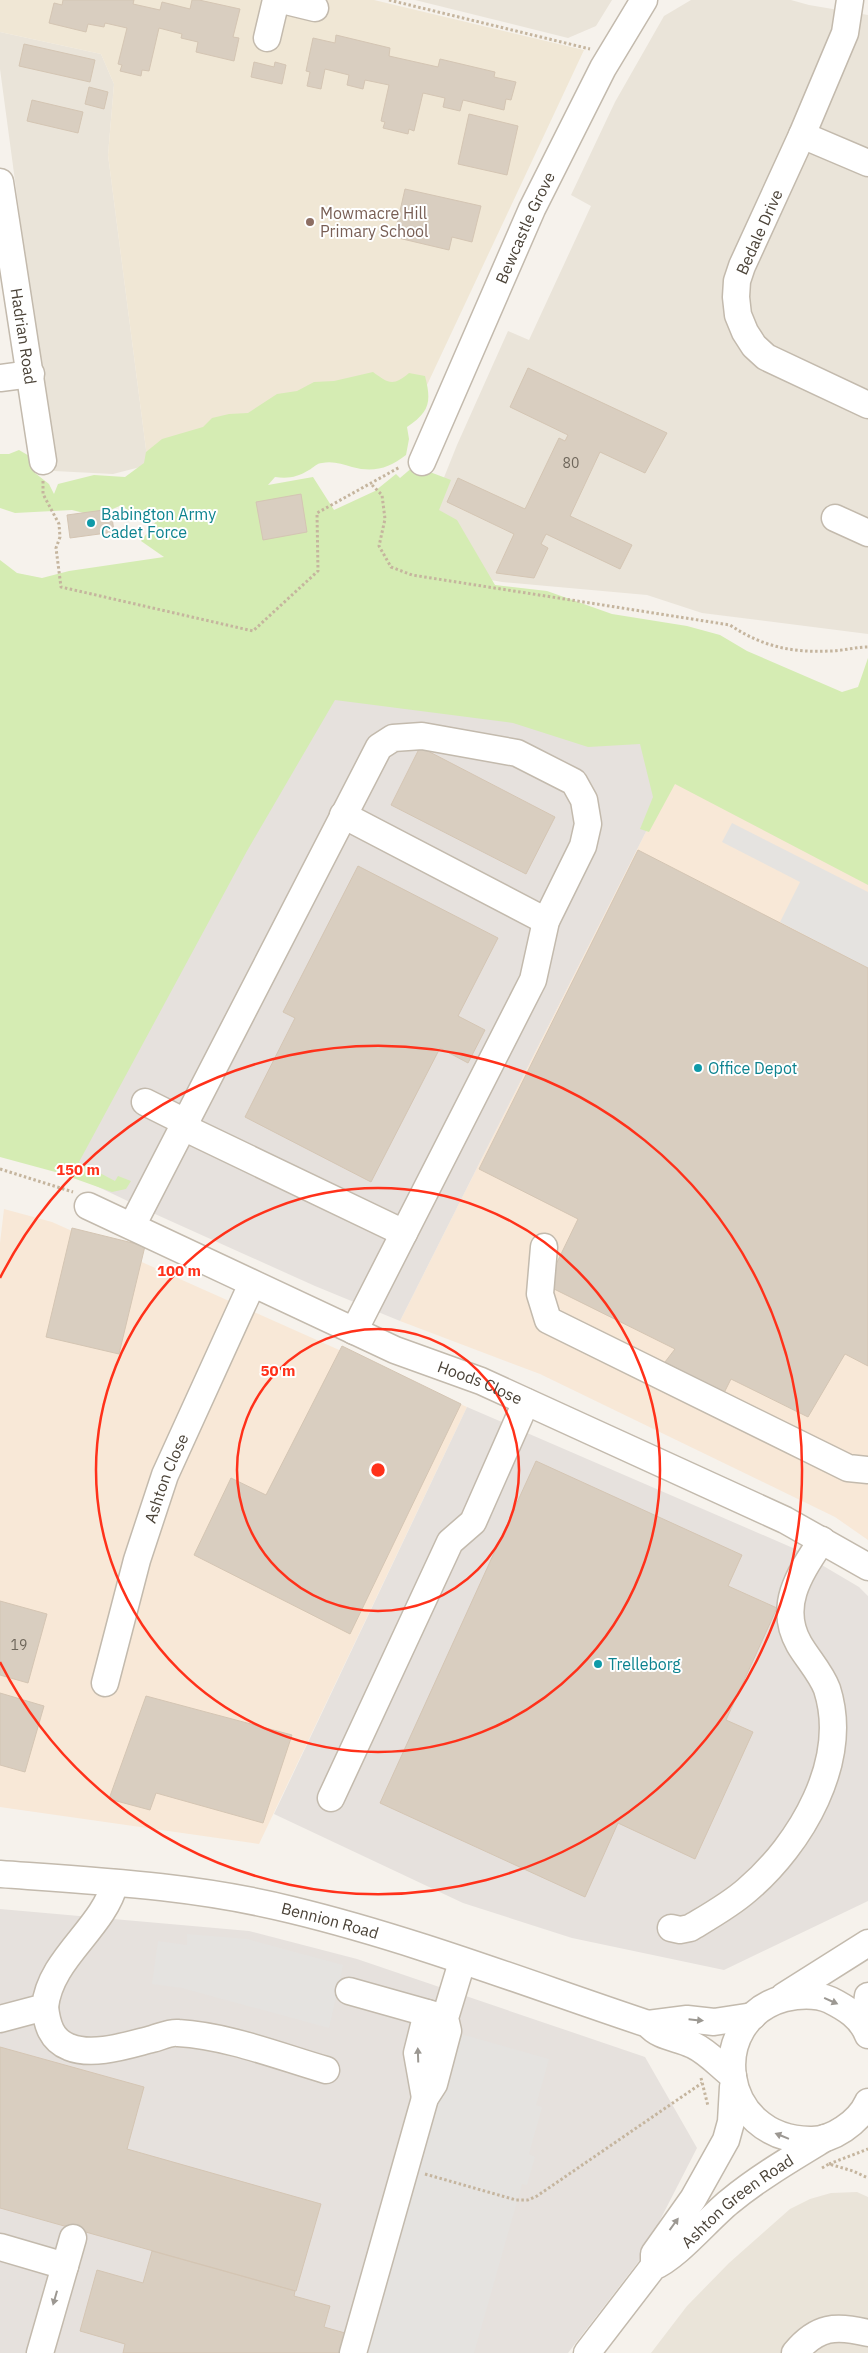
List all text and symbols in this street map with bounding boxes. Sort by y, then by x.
street label: Bewcastle Grove [491,168,559,286]
street label: Bedale Drive [731,186,787,278]
place label: Mowmacre Hill Primary School [320,203,428,241]
marker: Mowmacre Hill Primary School [304,216,316,228]
street label: Hadrian Road [6,287,41,386]
house number: 80 [563,454,579,472]
place label: Babington Army Cadet Force [101,504,216,542]
marker: Babington Army Cadet Force [85,517,97,529]
place label: Office Depot [708,1058,797,1078]
marker: Office Depot [692,1062,704,1074]
text: 150 m [56,1160,100,1179]
text: 100 m [157,1261,201,1280]
street label: Hoods Close [435,1356,526,1409]
text: 50 m [261,1361,295,1380]
street label: Ashton Close [140,1430,193,1525]
centre of rings [369,1461,387,1479]
house number: 19 [11,1636,27,1654]
place label: Trelleborg [608,1654,681,1674]
marker: Trelleborg [592,1658,604,1670]
street label: Bennion Road [279,1898,381,1943]
one-way arrow [824,1997,838,2005]
one-way arrow [689,2016,705,2024]
one-way arrow [414,2047,422,2063]
one-way arrow [775,2131,789,2139]
street label: Ashton Green Road [677,2150,797,2252]
one-way arrow [669,2217,679,2231]
one-way arrow [51,2291,59,2306]

